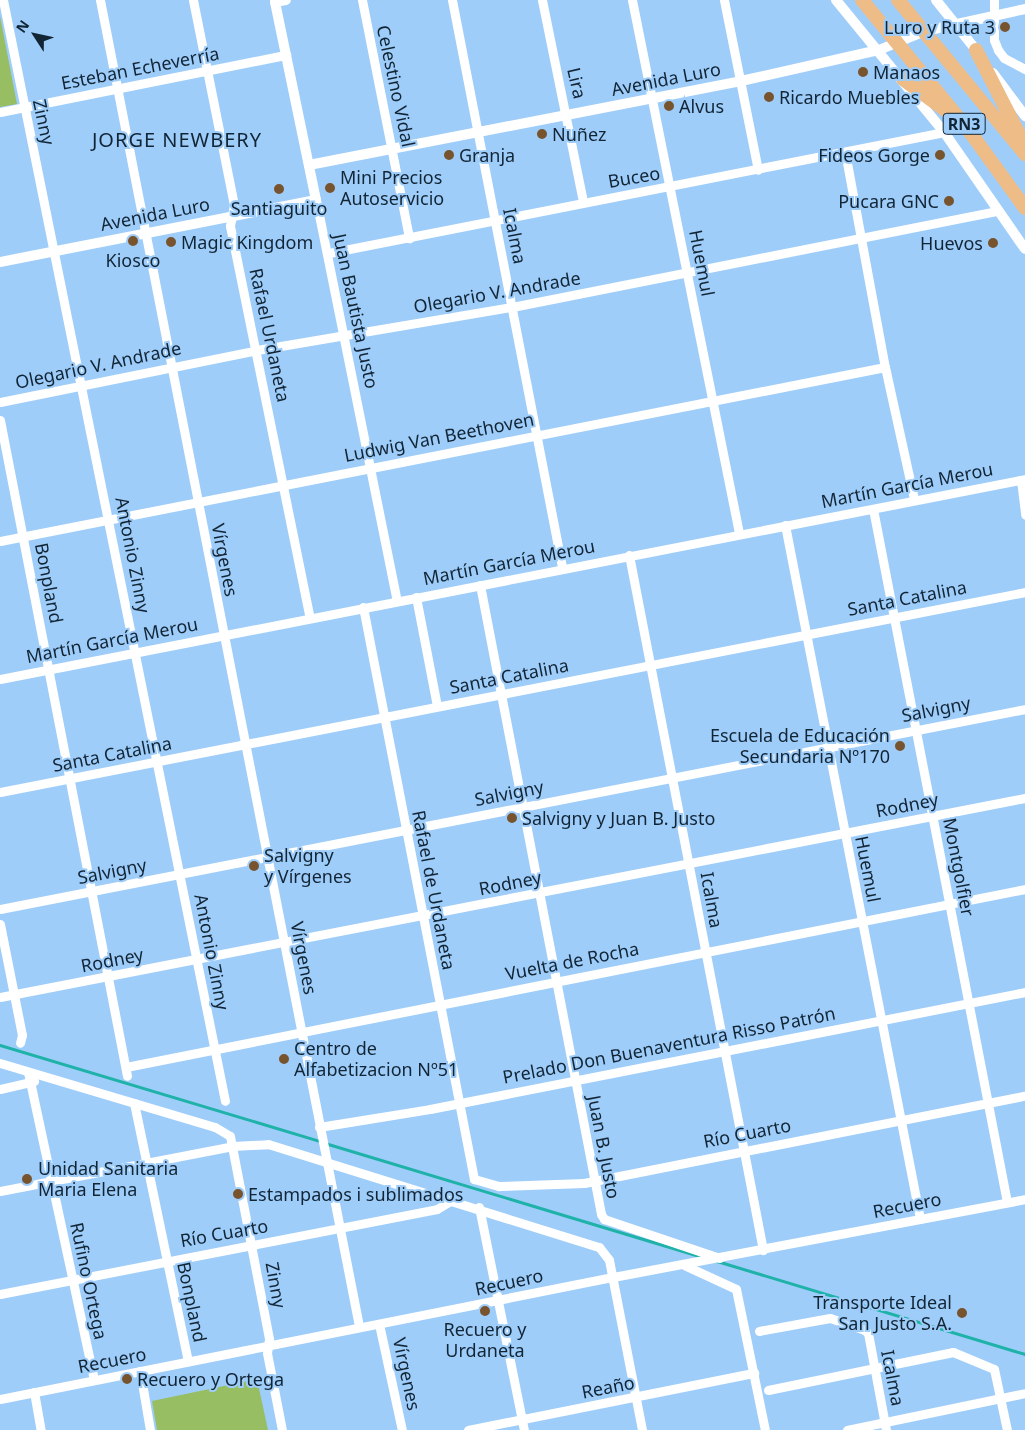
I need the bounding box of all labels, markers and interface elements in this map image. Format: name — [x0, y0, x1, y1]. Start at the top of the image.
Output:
north arrow — [10, 10, 60, 60]
text: N — [11, 16, 33, 36]
place label: Luro y Ruta 3 — [884, 16, 995, 38]
marker: Luro y Ruta 3 — [999, 21, 1011, 33]
street label: Celestino Vidal — [373, 23, 419, 149]
street label: Esteban Echeverría — [59, 42, 221, 94]
street label: Avenida Luro — [609, 58, 723, 100]
place label: Manaos — [873, 61, 940, 83]
street label: Lira — [563, 65, 591, 101]
marker: Manaos — [857, 66, 869, 78]
place label: Ricardo Muebles — [779, 86, 919, 108]
marker: Ricardo Muebles — [763, 91, 775, 103]
place label: Alvus — [679, 95, 724, 117]
street label: Zinny — [29, 97, 59, 147]
marker: Alvus — [663, 100, 675, 112]
road number: RN3 — [942, 110, 986, 138]
place label: Nuñez — [552, 123, 606, 145]
district label: JORGE NEWBERY — [90, 127, 264, 151]
marker: Nuñez — [536, 128, 548, 140]
place label: Granja — [459, 144, 515, 166]
place label: Fideos Gorge — [818, 144, 930, 166]
marker: Granja — [443, 149, 455, 161]
marker: Fideos Gorge — [934, 149, 946, 161]
street label: Buceo — [606, 162, 662, 192]
place label: Mini Precios Autoservicio — [340, 167, 444, 210]
marker: Mini Precios Autoservicio — [324, 182, 336, 194]
marker: Santiaguito — [273, 183, 285, 195]
place label: Pucara GNC — [838, 190, 939, 212]
street label: Avenida Luro — [98, 193, 212, 235]
marker: Pucara GNC — [943, 195, 955, 207]
place label: Santiaguito — [231, 197, 327, 219]
street label: Icalma — [499, 206, 531, 266]
street label: Huemul — [685, 228, 719, 298]
place label: Magic Kingdom — [181, 231, 313, 253]
street label: Juan Bautista Justo — [329, 232, 383, 390]
place label: Huevos — [920, 232, 983, 254]
marker: Kiosco — [127, 235, 139, 247]
marker: Magic Kingdom — [165, 236, 177, 248]
marker: Huevos — [987, 237, 999, 249]
place label: Kiosco — [106, 249, 160, 271]
street label: Rafael Urdaneta — [245, 266, 295, 404]
street label: Olegario V. Andrade — [412, 267, 582, 317]
street label: Olegario V. Andrade — [13, 337, 183, 393]
street label: Ludwig Van Beethoven — [342, 408, 536, 466]
street label: Martín García Merou — [819, 458, 995, 512]
street label: Antonio Zinny — [111, 495, 155, 615]
street label: Vírgenes — [207, 522, 243, 598]
street label: Martín García Merou — [421, 535, 597, 589]
street label: Bonpland — [31, 541, 67, 625]
street label: Santa Catalina — [846, 576, 968, 620]
street label: Martín García Merou — [24, 613, 200, 667]
street label: Santa Catalina — [448, 654, 570, 698]
street label: Salvigny — [900, 692, 972, 726]
place label: Escuela de Educación Secundaria Nº170 — [710, 725, 890, 768]
street label: Santa Catalina — [51, 732, 173, 776]
marker: Escuela de Educación Secundaria Nº170 — [894, 740, 906, 752]
street label: Salvigny — [473, 776, 545, 810]
street label: Rodney — [874, 788, 940, 822]
place label: Salvigny y Juan B. Justo — [522, 807, 715, 829]
street label: Rafael de Urdaneta — [408, 808, 460, 972]
marker: Salvigny y Juan B. Justo — [506, 812, 518, 824]
street label: Montgolfier — [939, 816, 979, 918]
street label: Huemul — [851, 834, 885, 904]
place label: Salvigny y Vírgenes — [264, 845, 352, 888]
street label: Salvigny — [76, 854, 148, 888]
marker: Salvigny y Vírgenes — [248, 860, 260, 872]
street label: Rodney — [477, 866, 543, 900]
street label: Icalma — [696, 870, 728, 930]
street label: Antonio Zinny — [190, 892, 234, 1012]
street label: Vírgenes — [286, 920, 322, 996]
street label: Vuelta de Rocha — [503, 937, 641, 985]
street label: Rodney — [79, 943, 145, 977]
street label: Prelado Don Buenaventura Risso Patrón — [501, 1002, 837, 1088]
place label: Centro de Alfabetizacion Nº51 — [294, 1038, 458, 1080]
marker: Centro de Alfabetizacion Nº51 — [278, 1053, 290, 1065]
street label: Juan B. Justo — [583, 1093, 625, 1201]
street label: Río Cuarto — [701, 1114, 793, 1152]
place label: Unidad Sanitaria Maria Elena — [38, 1158, 178, 1200]
marker: Unidad Sanitaria Maria Elena — [20, 1172, 34, 1186]
place label: Estampados i sublimados — [248, 1183, 463, 1205]
marker: Estampados i sublimados — [232, 1188, 244, 1200]
street label: Recuero — [871, 1188, 943, 1222]
street label: Río Cuarto — [178, 1215, 270, 1251]
street label: Rufino Ortega — [66, 1220, 112, 1342]
street label: Bonpland — [173, 1260, 211, 1344]
street label: Zinny — [261, 1260, 291, 1310]
street label: Recuero — [473, 1264, 545, 1300]
place label: Transporte Ideal San Justo S.A. — [813, 1292, 952, 1335]
marker: Recuero y Urdaneta — [479, 1305, 491, 1317]
marker: Transporte Ideal San Justo S.A. — [956, 1307, 968, 1319]
place label: Recuero y Urdaneta — [443, 1319, 527, 1362]
street label: Vírgenes — [389, 1336, 425, 1412]
street label: Recuero — [76, 1343, 148, 1377]
street label: Icalma — [877, 1348, 909, 1408]
place label: Recuero y Ortega — [137, 1368, 284, 1390]
street label: Reaño — [580, 1371, 636, 1403]
marker: Recuero y Ortega — [121, 1373, 133, 1385]

